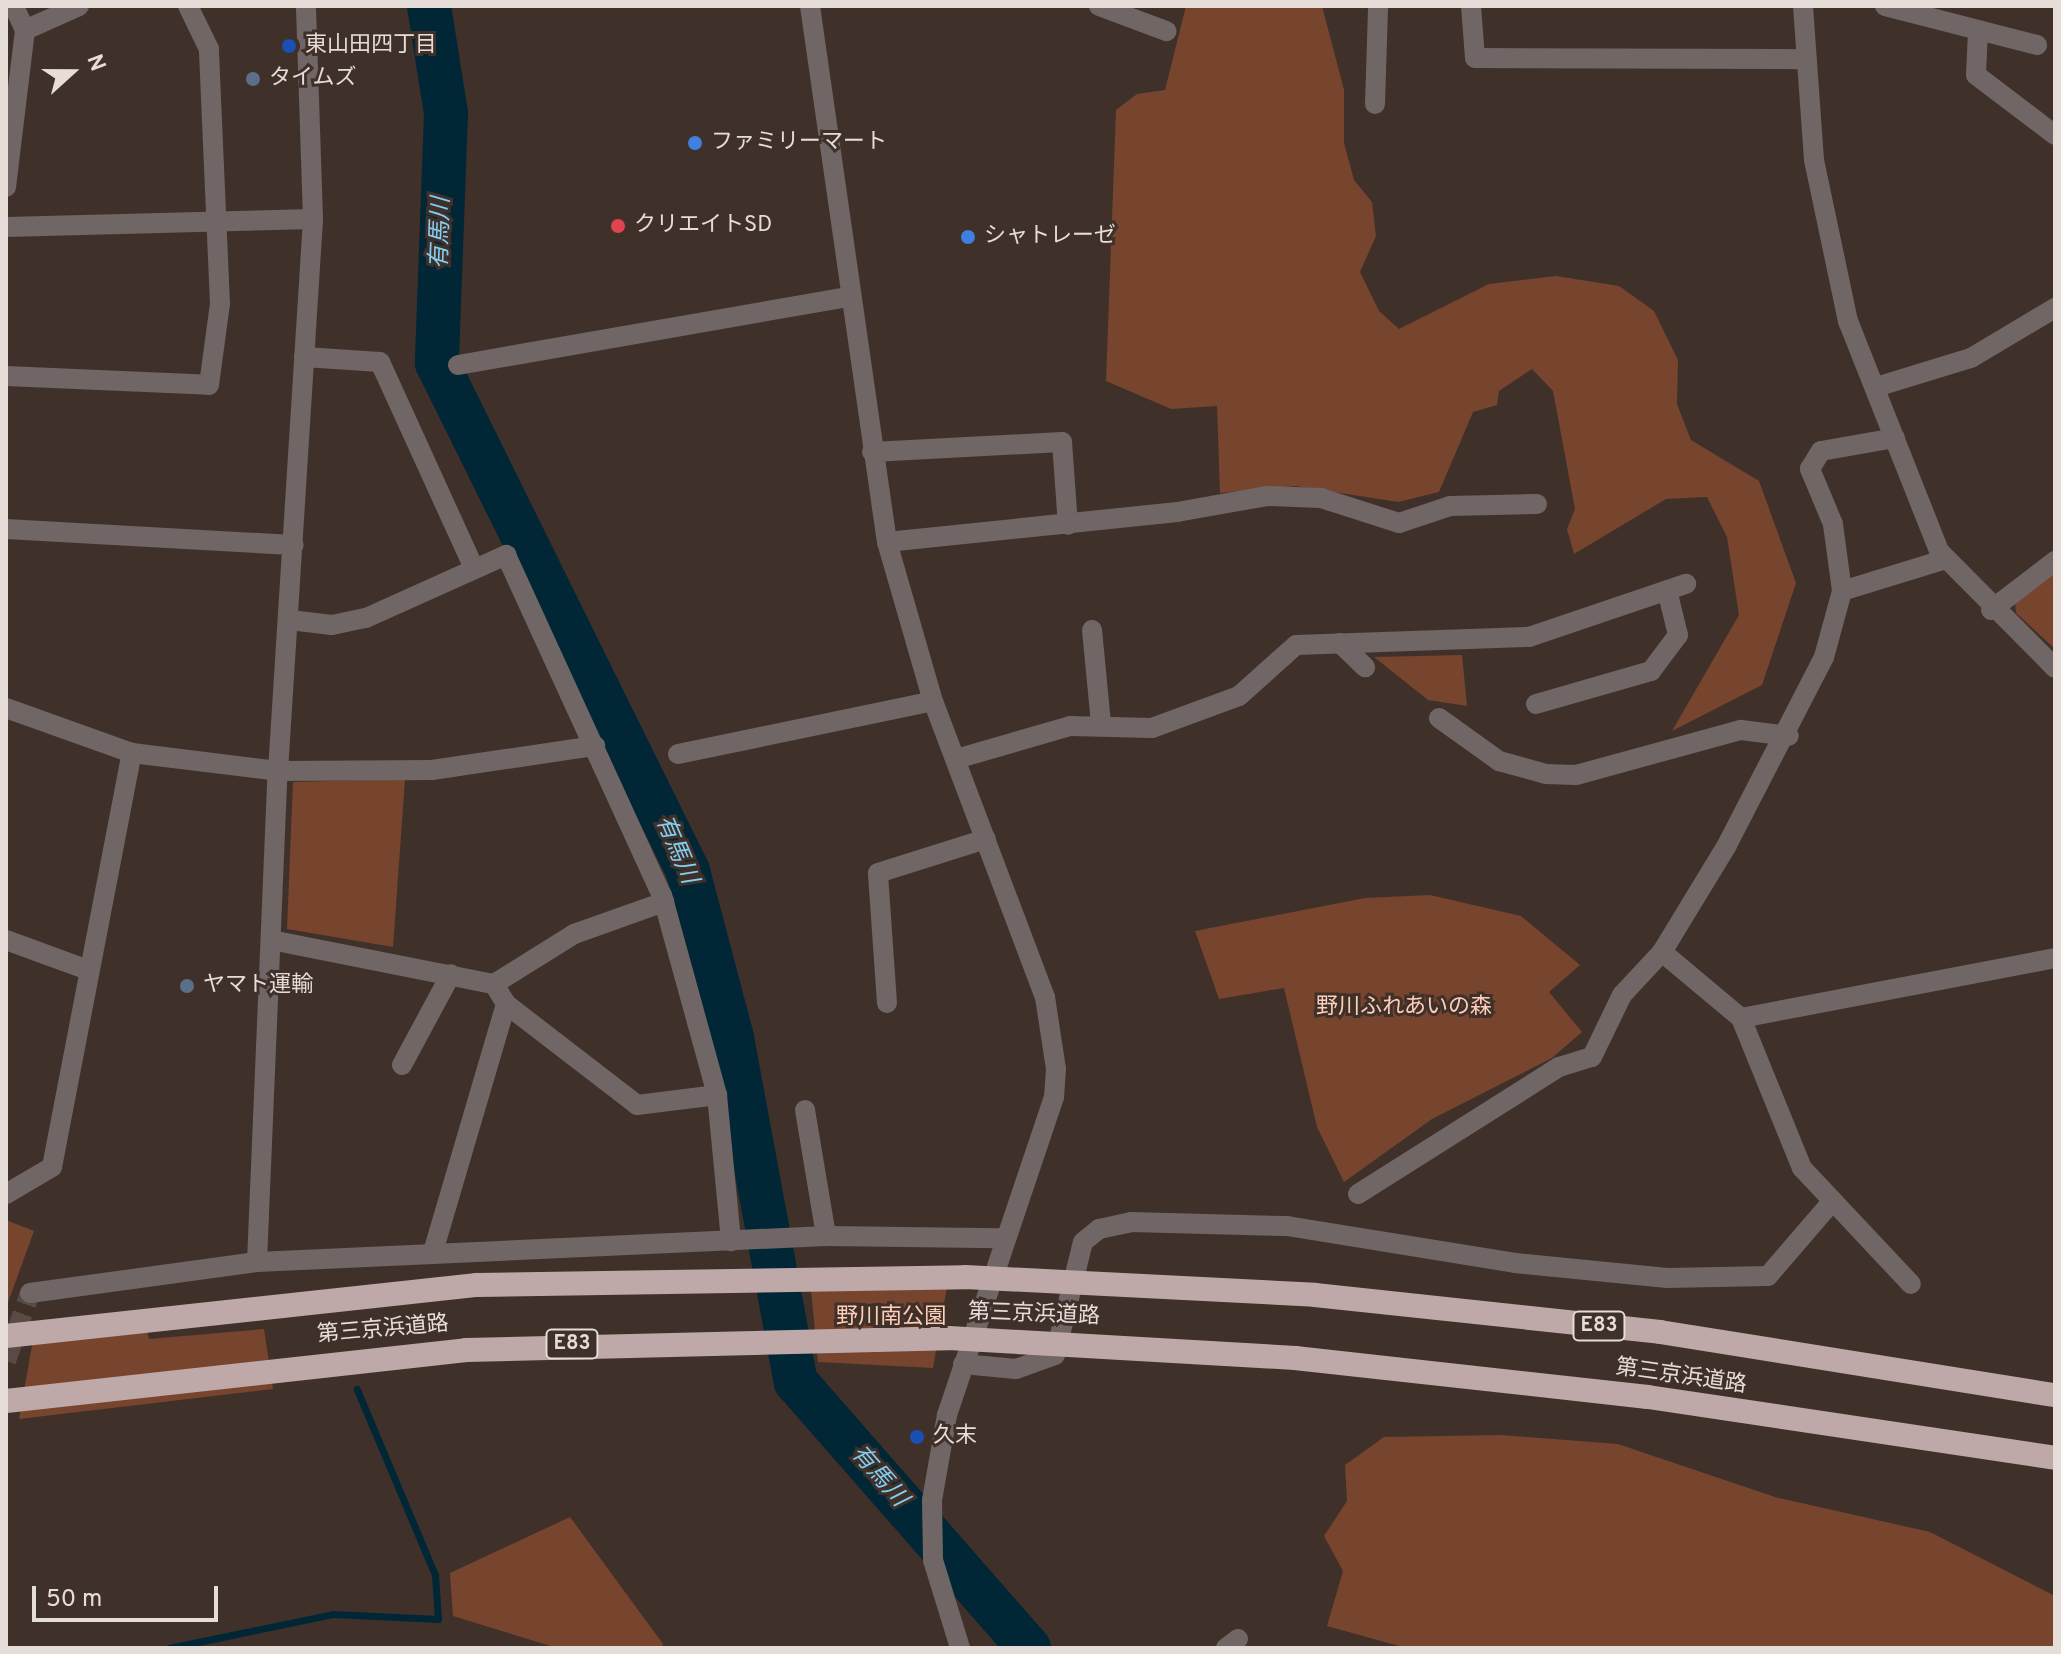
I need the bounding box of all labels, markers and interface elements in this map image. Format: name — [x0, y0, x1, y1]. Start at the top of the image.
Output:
north arrow — [32, 32, 112, 112]
place label: 東山田四丁目 — [305, 33, 437, 59]
marker: 東山田四丁目 — [280, 37, 298, 55]
text: N — [79, 51, 110, 75]
place label: タイムズ — [269, 66, 357, 92]
marker: タイムズ — [244, 70, 262, 88]
place label: ファミリーマート — [711, 130, 887, 156]
marker: ファミリーマート — [686, 134, 704, 152]
water label: 有馬川 — [426, 197, 458, 269]
place label: クリエイトSD — [634, 213, 772, 239]
marker: クリエイトSD — [609, 217, 627, 235]
place label: シャトレーゼ — [984, 224, 1116, 250]
marker: シャトレーゼ — [959, 228, 977, 246]
water label: 有馬川 — [648, 811, 702, 889]
place label: ヤマト運輸 — [203, 973, 313, 999]
marker: ヤマト運輸 — [178, 977, 196, 995]
park label: 野川ふれあいの森 — [1316, 995, 1492, 1021]
street label: 第三京浜道路 — [968, 1300, 1100, 1330]
park label: 野川南公園 — [836, 1305, 946, 1331]
road number: E83 — [1571, 1310, 1627, 1342]
street label: 第三京浜道路 — [316, 1311, 450, 1349]
road number: E83 — [544, 1328, 600, 1360]
street label: 第三京浜道路 — [1614, 1355, 1748, 1399]
place label: 久末 — [933, 1424, 977, 1450]
marker: 久末 — [908, 1428, 926, 1446]
water label: 有馬川 — [844, 1440, 912, 1514]
scale bar — [36, 1570, 222, 1620]
text: 50 m — [46, 1585, 102, 1615]

